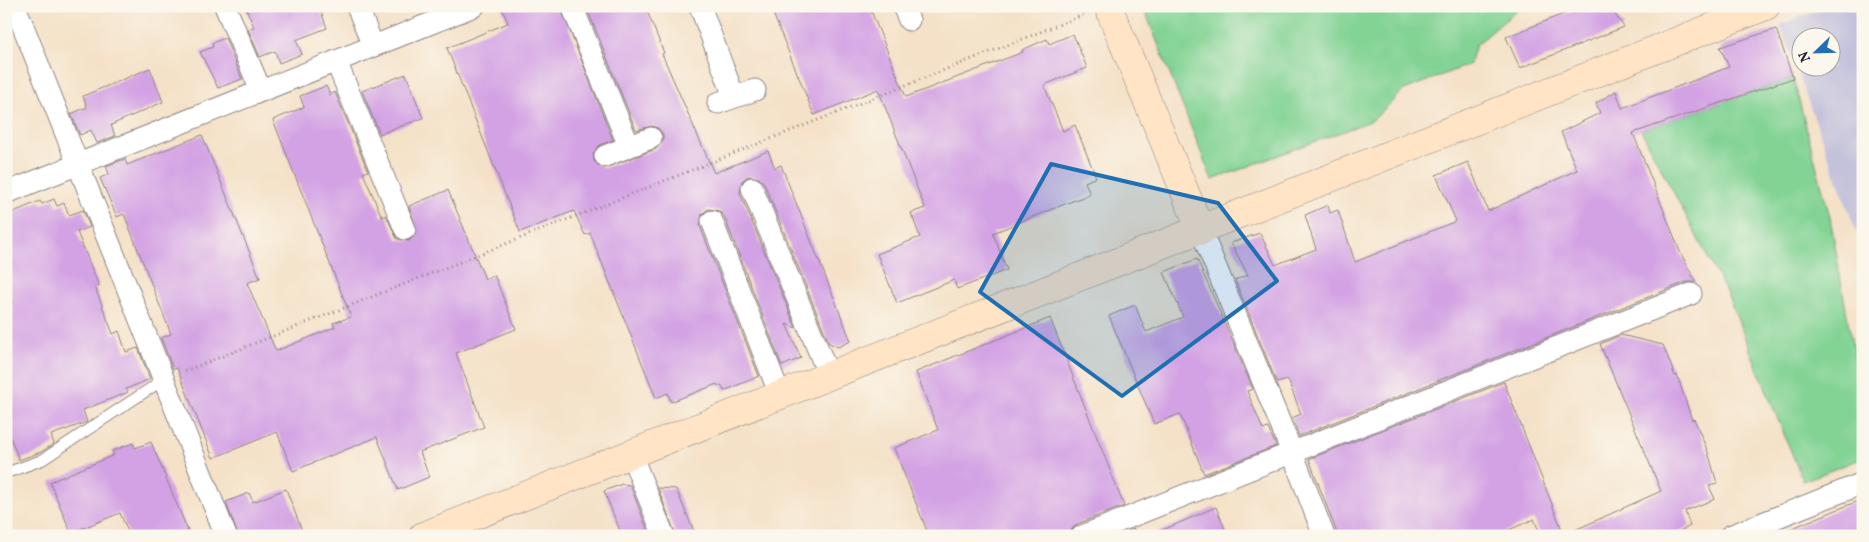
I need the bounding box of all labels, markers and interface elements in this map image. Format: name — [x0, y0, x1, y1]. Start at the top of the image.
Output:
north arrow — [1792, 28, 1842, 78]
text: N — [1795, 48, 1816, 65]

